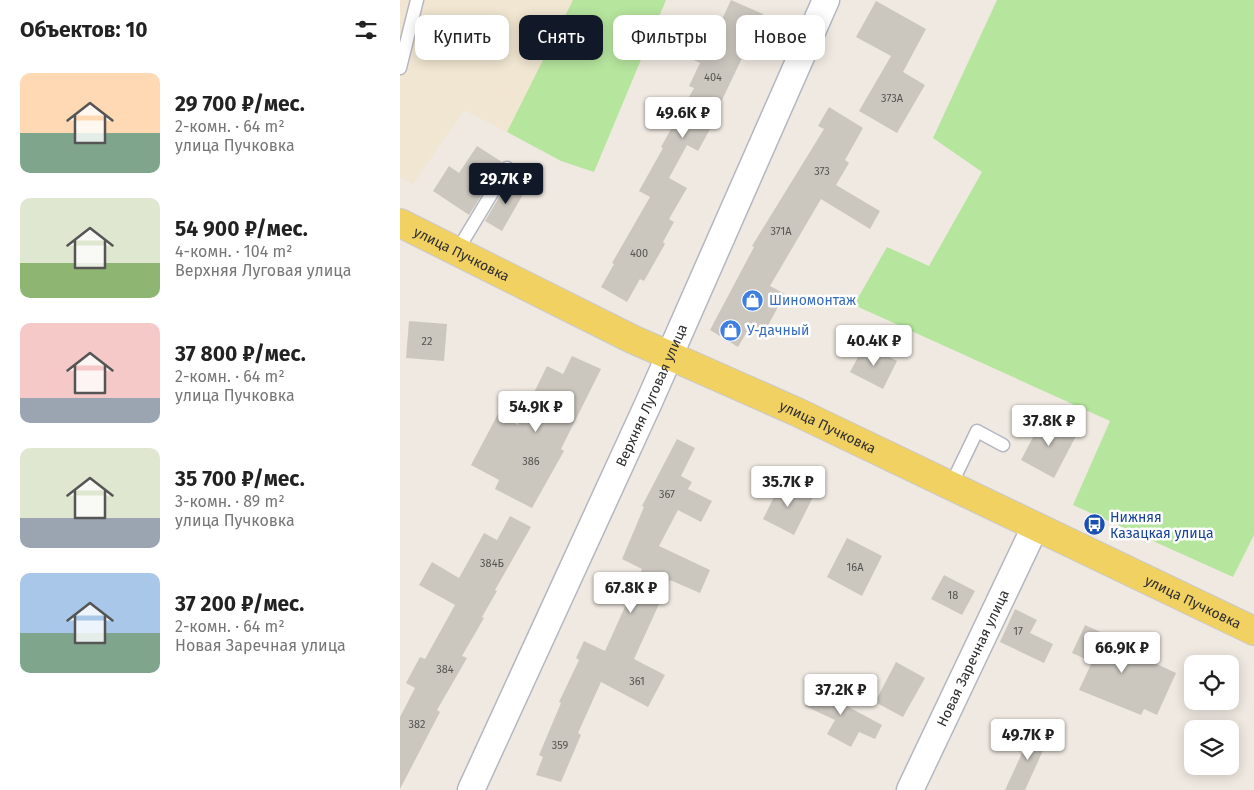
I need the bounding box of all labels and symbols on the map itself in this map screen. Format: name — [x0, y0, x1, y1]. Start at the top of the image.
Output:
house number: 404 — [704, 71, 722, 84]
house number: 373А — [881, 92, 904, 105]
pin: 49.6K ₽ — [637, 96, 729, 139]
pin: 29.7K ₽ — [460, 162, 552, 205]
house number: 373 — [814, 165, 830, 178]
street label: улица Пучковка — [411, 223, 512, 285]
house number: 371А — [770, 225, 792, 238]
house number: 400 — [630, 247, 648, 260]
shop icon: Шиномонтаж — [741, 288, 765, 312]
place label: Шиномонтаж — [769, 292, 856, 309]
shop icon: У-дачный — [719, 318, 743, 342]
street label: Верхняя Луговая улица — [612, 321, 691, 469]
place label: У-дачный — [747, 322, 810, 339]
pin: 40.4K ₽ — [828, 324, 920, 367]
house number: 22 — [422, 335, 432, 348]
pin: 54.9K ₽ — [490, 390, 582, 433]
street label: улица Пучковка — [777, 397, 879, 457]
pin: 37.8K ₽ — [1003, 404, 1095, 447]
house number: 386 — [522, 455, 540, 468]
pin: 35.7K ₽ — [742, 466, 834, 508]
house number: 367 — [659, 488, 675, 501]
place label: Нижняя Казацкая улица — [1110, 509, 1214, 542]
bus stop icon: Нижняя Казацкая улица — [1082, 513, 1106, 537]
house number: 384Б — [480, 557, 505, 570]
house number: 16А — [847, 561, 864, 574]
street label: улица Пучковка — [1142, 571, 1244, 632]
pin: 67.8K ₽ — [585, 572, 677, 614]
street label: Новая Заречная улица — [933, 587, 1012, 729]
house number: 18 — [948, 589, 958, 602]
house number: 17 — [1013, 625, 1023, 638]
pin: 66.9K ₽ — [1076, 632, 1168, 674]
house number: 384 — [436, 663, 454, 676]
pin: 37.2K ₽ — [795, 674, 887, 716]
house number: 361 — [629, 675, 645, 688]
house number: 382 — [409, 718, 425, 731]
pin: 49.7K ₽ — [982, 718, 1074, 761]
house number: 359 — [552, 739, 569, 752]

